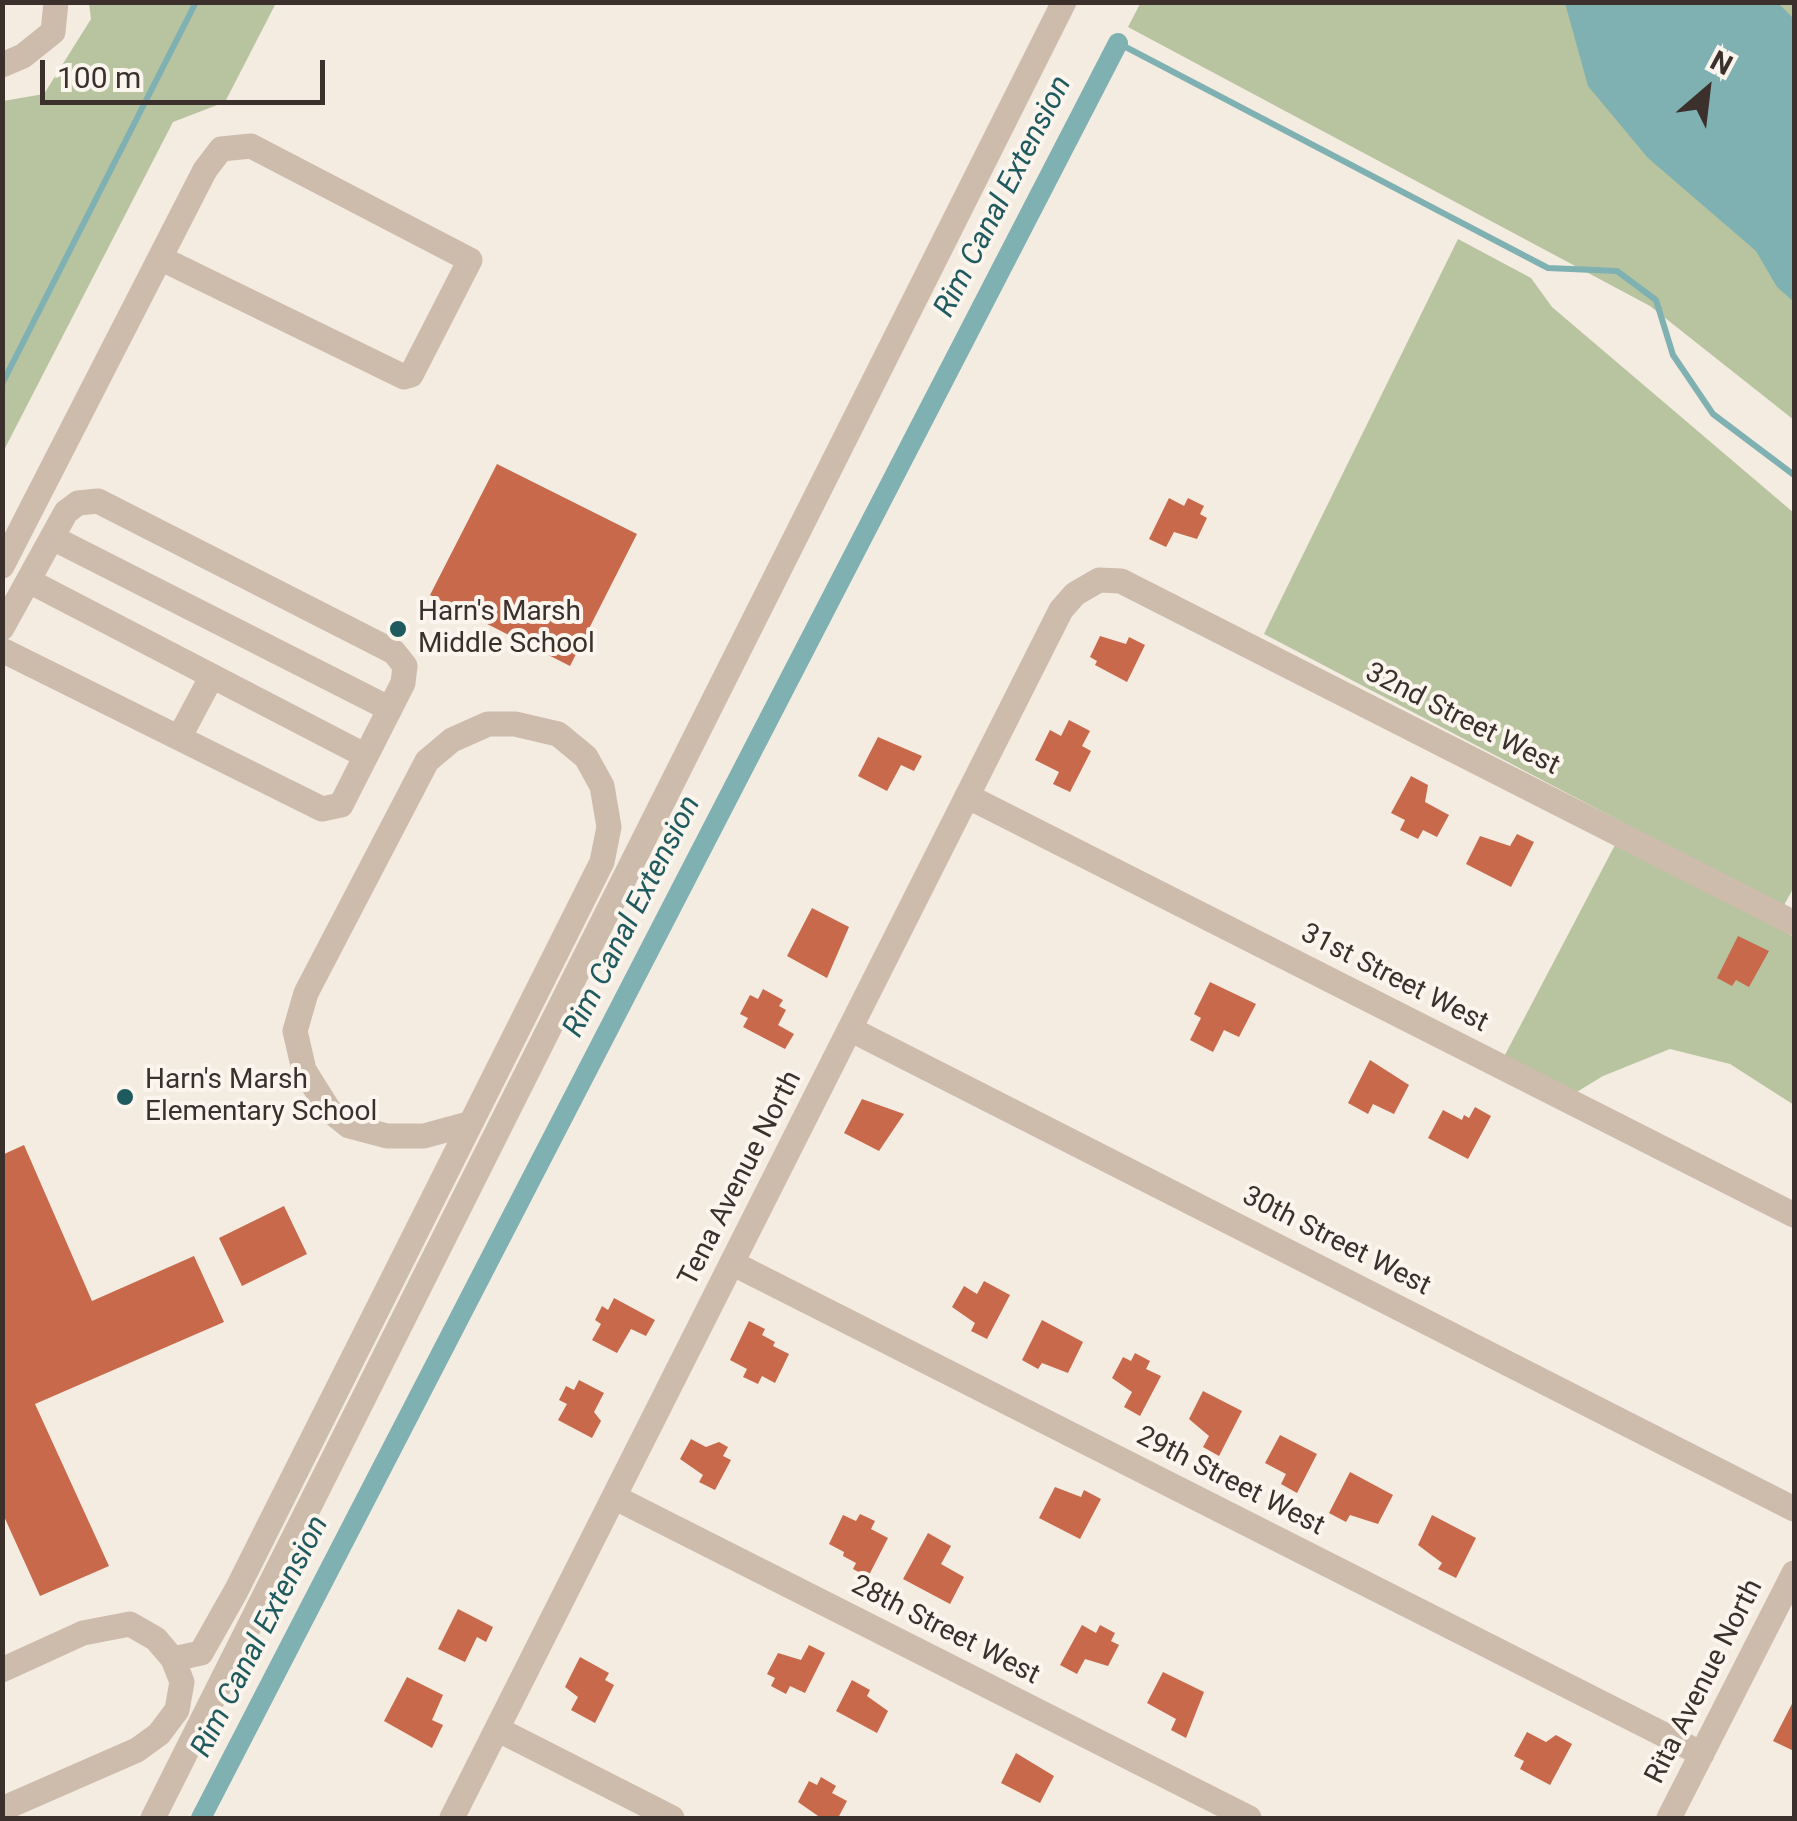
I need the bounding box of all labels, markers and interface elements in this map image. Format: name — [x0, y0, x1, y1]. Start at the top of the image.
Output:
scale bar — [45, 40, 330, 102]
north arrow — [1657, 40, 1757, 140]
text: N — [1705, 44, 1738, 82]
text: 100 m — [57, 60, 141, 95]
water label: Rim Canal Extension — [928, 70, 1080, 324]
place label: Harn's Marsh Middle School — [418, 596, 595, 662]
marker: Harn's Marsh Middle School — [387, 618, 409, 640]
street label: 32nd Street West — [1359, 657, 1565, 783]
water label: Rim Canal Extension — [557, 790, 709, 1044]
street label: 31st Street West — [1295, 917, 1493, 1041]
place label: Harn's Marsh Elementary School — [145, 1064, 377, 1130]
street label: Tena Avenue North — [672, 1066, 810, 1292]
marker: Harn's Marsh Elementary School — [114, 1086, 136, 1108]
street label: 30th Street West — [1236, 1180, 1436, 1304]
street label: 29th Street West — [1130, 1420, 1330, 1544]
water label: Rim Canal Extension — [185, 1510, 337, 1764]
street label: 28th Street West — [845, 1569, 1045, 1693]
street label: Rita Avenue North — [1639, 1574, 1771, 1790]

